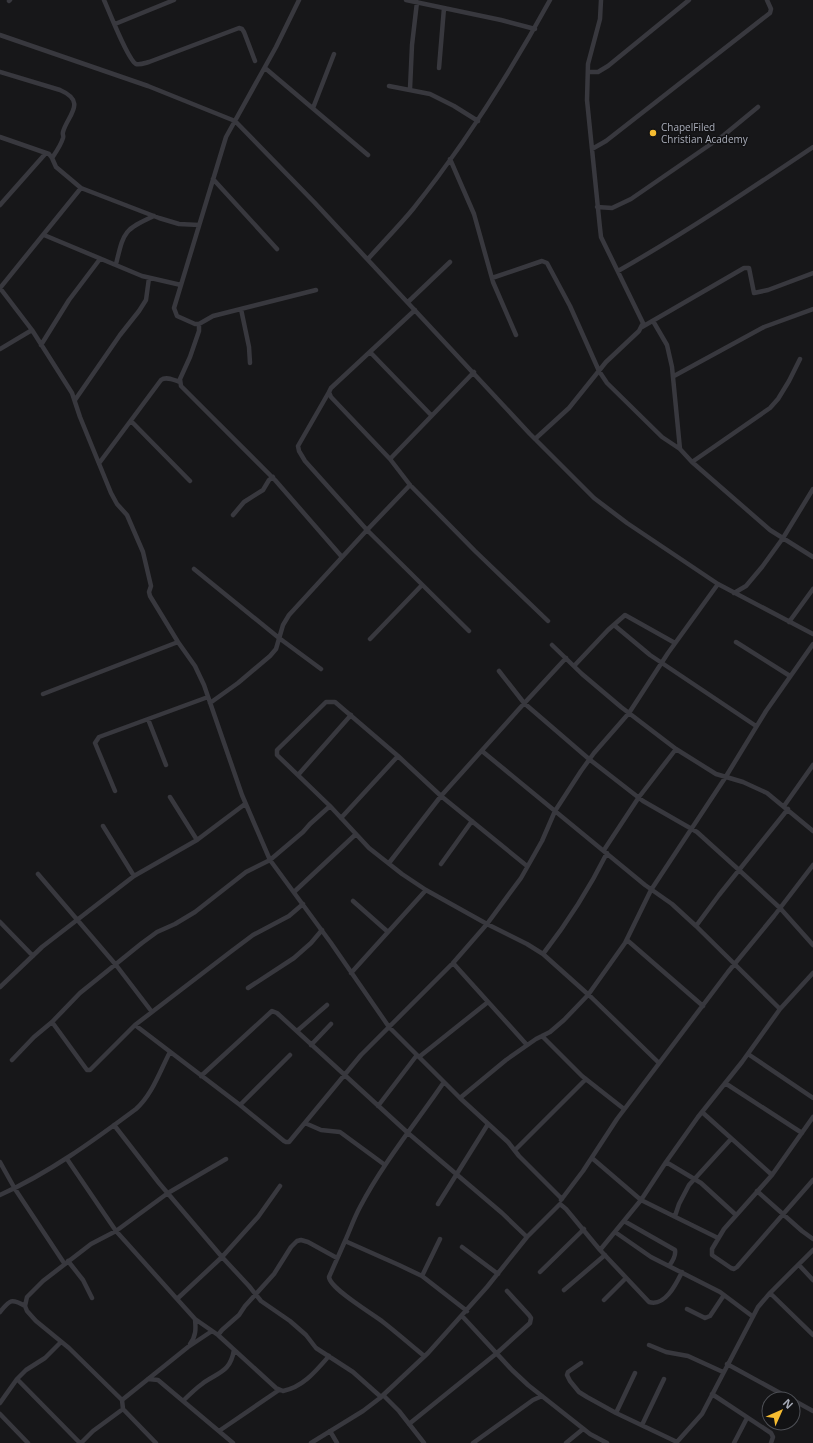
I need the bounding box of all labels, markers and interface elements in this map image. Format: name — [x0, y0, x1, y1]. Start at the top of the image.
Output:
place label: ChapelFiled Christian Academy — [661, 120, 749, 146]
marker: ChapelFiled Christian Academy — [648, 128, 658, 138]
north arrow — [761, 1391, 801, 1431]
text: N — [780, 1395, 797, 1412]

